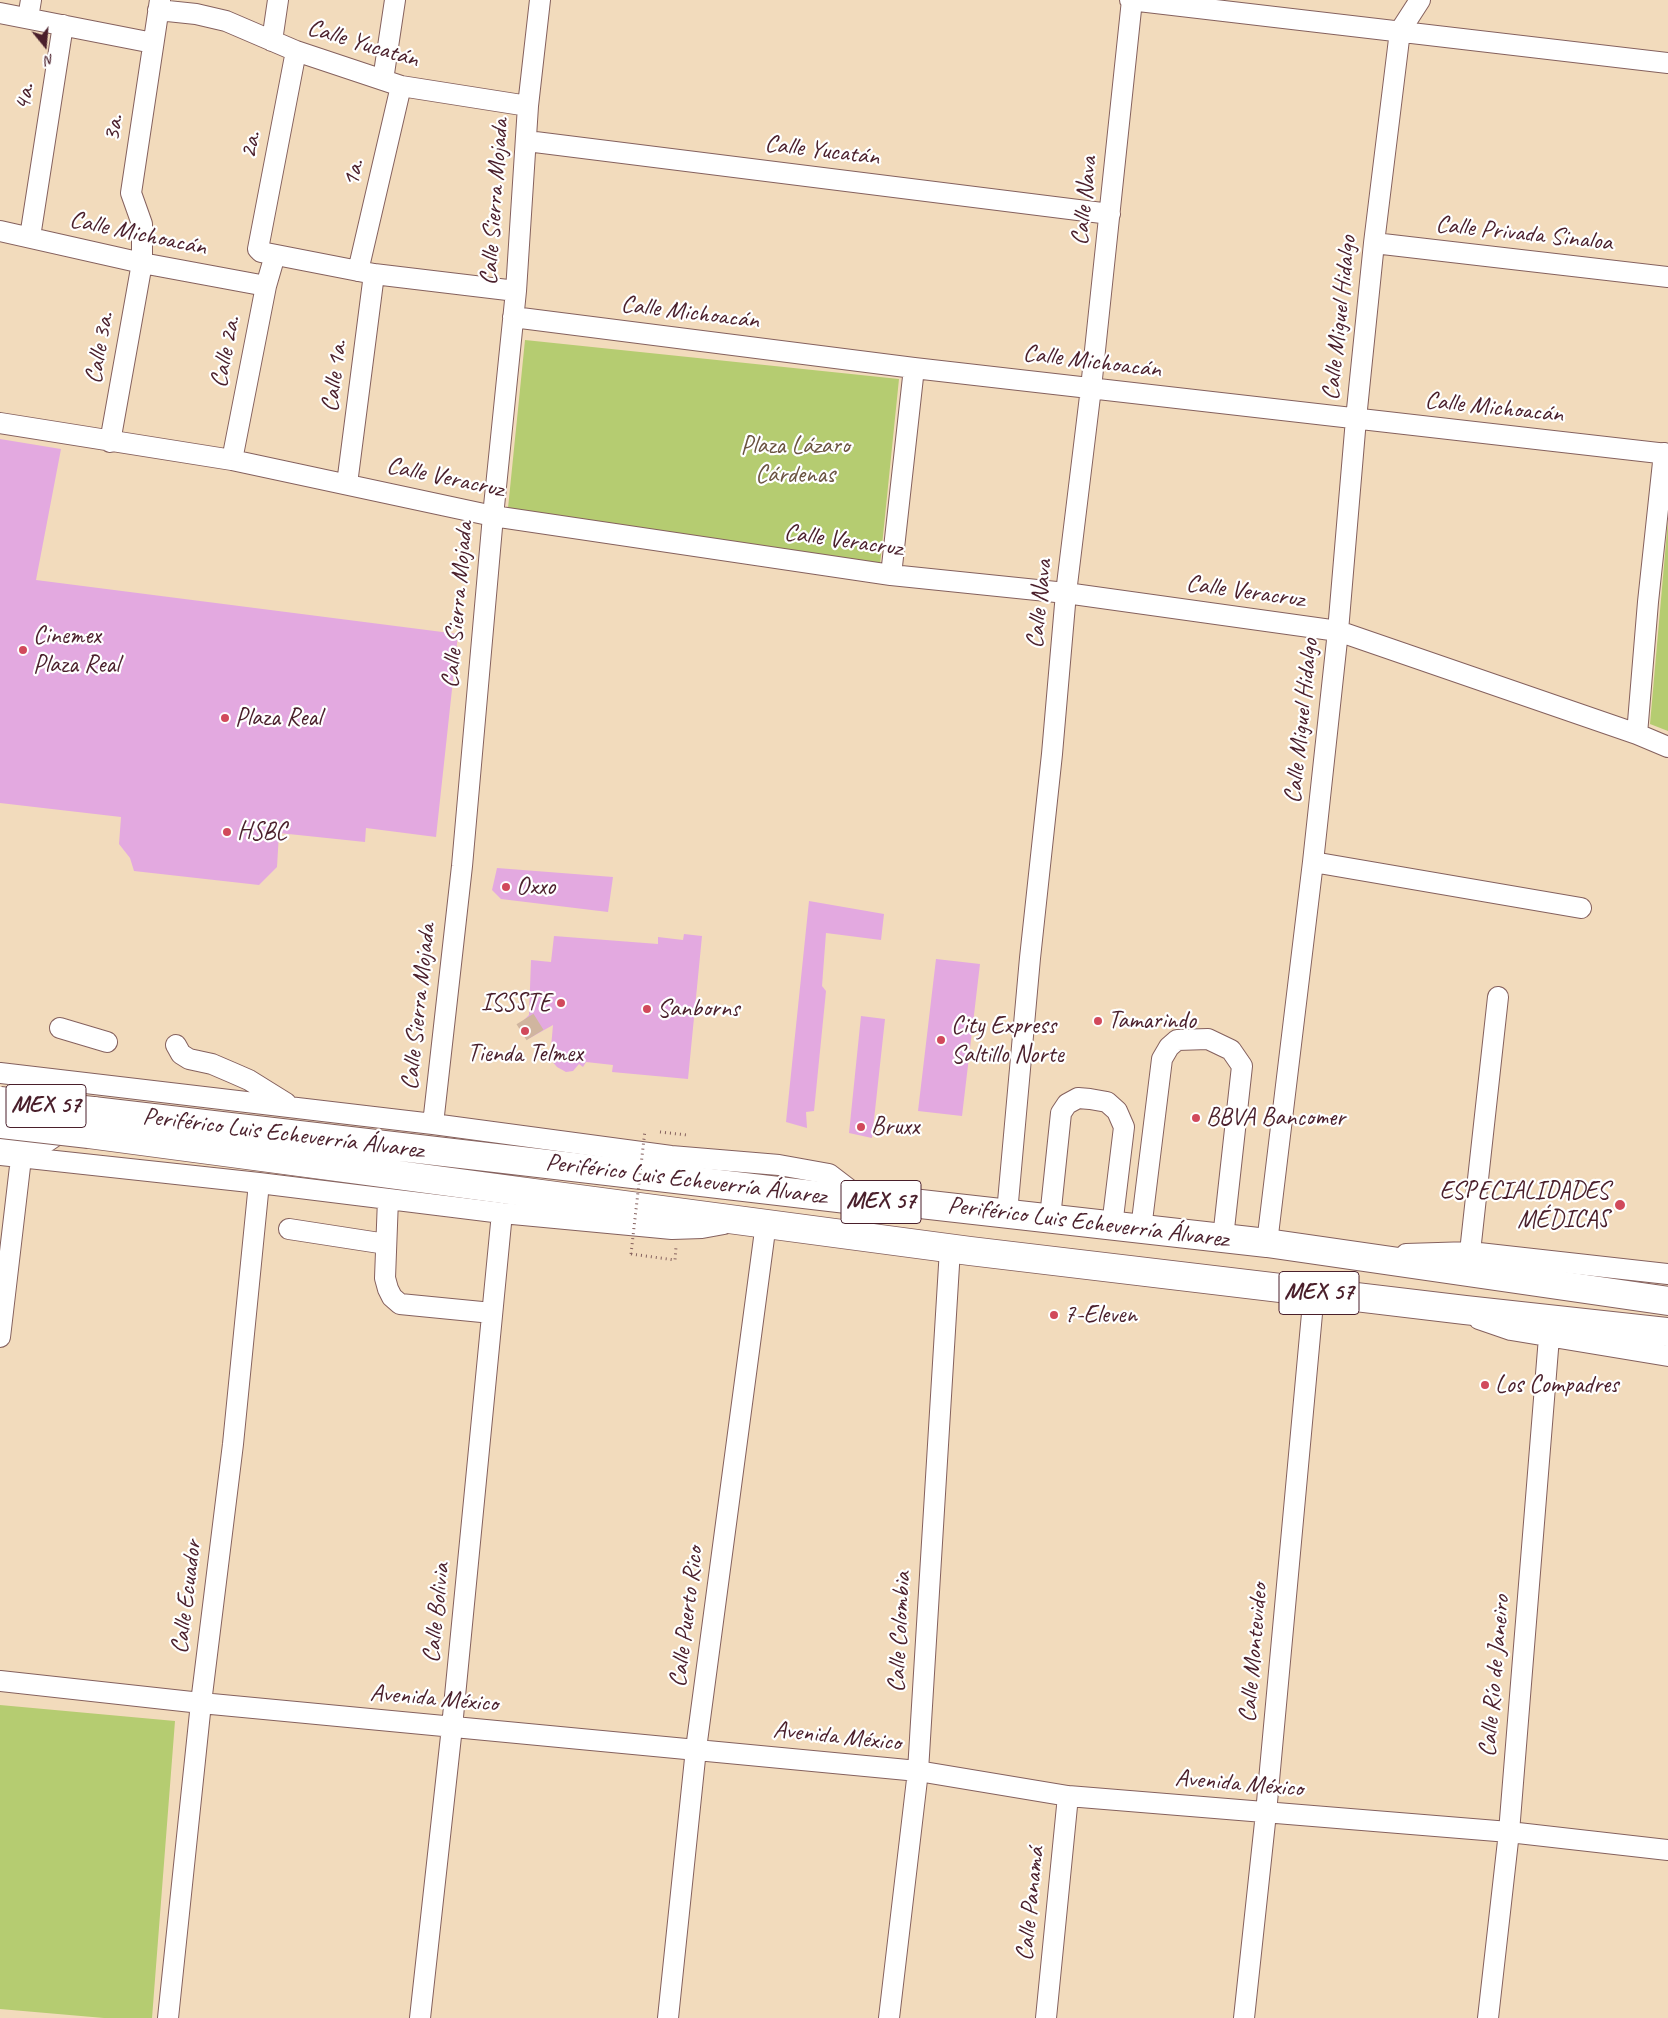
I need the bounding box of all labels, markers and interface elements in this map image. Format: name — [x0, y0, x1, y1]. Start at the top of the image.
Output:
street label: Calle Yucatán — [304, 13, 422, 75]
north arrow — [20, 20, 70, 70]
text: N — [43, 50, 56, 69]
street label: 4a. — [8, 81, 42, 113]
street label: 3a. — [97, 112, 131, 144]
street label: Calle Sierra Mojada — [474, 118, 516, 286]
street label: 2a. — [234, 129, 268, 161]
street label: Calle Yucatán — [763, 129, 881, 173]
street label: Calle Nava — [1065, 155, 1105, 247]
street label: 1a. — [336, 156, 372, 190]
street label: Calle Michoacán — [67, 205, 209, 263]
street label: Calle Privada Sinaloa — [1434, 210, 1614, 258]
street label: Calle Miguel Hidalgo — [1316, 234, 1364, 402]
street label: Calle Michoacán — [619, 290, 761, 336]
street label: Calle 3a. — [79, 310, 121, 386]
street label: Calle 2a. — [204, 314, 248, 390]
street label: Calle 1a. — [316, 338, 354, 414]
street label: Calle Michoacán — [1021, 339, 1163, 385]
street label: Calle Michoacán — [1423, 386, 1565, 430]
park label: Plaza Lázaro Cárdenas — [740, 431, 850, 490]
street label: Calle Veracruz — [384, 451, 506, 505]
street label: Calle Veracruz — [782, 518, 904, 564]
street label: Calle Sierra Mojada — [436, 521, 480, 689]
street label: Calle Nava — [1020, 558, 1060, 650]
street label: Calle Veracruz — [1184, 569, 1306, 615]
place label: Cinemex Plaza Real — [33, 621, 119, 680]
street label: Calle Miguel Hidalgo — [1278, 637, 1326, 805]
marker: Cinemex Plaza Real — [17, 644, 29, 656]
place label: Plaza Real — [235, 703, 321, 733]
marker: Plaza Real — [219, 712, 231, 724]
place label: HSBC — [237, 817, 287, 847]
marker: HSBC — [221, 826, 233, 838]
place label: Oxxo — [516, 872, 555, 902]
marker: Oxxo — [500, 881, 512, 893]
street label: Calle Sierra Mojada — [395, 922, 443, 1092]
place label: ISSSTE — [481, 988, 551, 1018]
place label: Sanborns — [657, 994, 740, 1024]
marker: ISSSTE — [555, 997, 567, 1009]
marker: Sanborns — [641, 1003, 653, 1015]
place label: Tamarindo — [1108, 1006, 1196, 1036]
place label: City Express Saltillo Norte — [951, 1011, 1064, 1070]
marker: Tamarindo — [1092, 1015, 1104, 1027]
marker: Tienda Telmex — [519, 1025, 531, 1037]
marker: City Express Saltillo Norte — [935, 1034, 947, 1046]
place label: Tienda Telmex — [467, 1039, 583, 1069]
road number: MEX 57 — [6, 1084, 86, 1128]
street label: Periférico Luis Echeverría Álvarez — [141, 1102, 425, 1166]
place label: BBVA Bancomer — [1206, 1103, 1345, 1133]
place label: Bruxx — [871, 1112, 919, 1142]
marker: BBVA Bancomer — [1190, 1112, 1202, 1124]
marker: Bruxx — [855, 1121, 867, 1133]
street label: Periférico Luis Echeverría Álvarez — [544, 1148, 828, 1212]
place label: ESPECIALIDADES MÉDICAS — [1440, 1176, 1609, 1235]
road number: MEX 57 — [841, 1180, 921, 1224]
street label: Periférico Luis Echeverría Álvarez — [946, 1191, 1230, 1255]
marker: ESPECIALIDADES MÉDICAS — [1613, 1198, 1627, 1212]
road number: MEX 57 — [1279, 1272, 1359, 1315]
place label: 7-Eleven — [1064, 1300, 1137, 1330]
marker: 7-Eleven — [1048, 1309, 1060, 1321]
place label: Los Compadres — [1495, 1370, 1619, 1400]
marker: Los Compadres — [1479, 1379, 1491, 1391]
street label: Calle Ecuador — [165, 1538, 209, 1656]
street label: Calle Puerto Rico — [663, 1545, 711, 1689]
street label: Calle Bolivia — [417, 1562, 457, 1664]
street label: Calle Colombia — [882, 1571, 918, 1693]
street label: Calle Montevideo — [1233, 1582, 1275, 1724]
street label: Calle Río de Janeiro — [1473, 1594, 1517, 1758]
street label: Avenida México — [369, 1678, 499, 1720]
street label: Avenida México — [772, 1715, 902, 1759]
street label: Avenida México — [1174, 1763, 1304, 1805]
street label: Calle Panamá — [1010, 1846, 1052, 1962]

